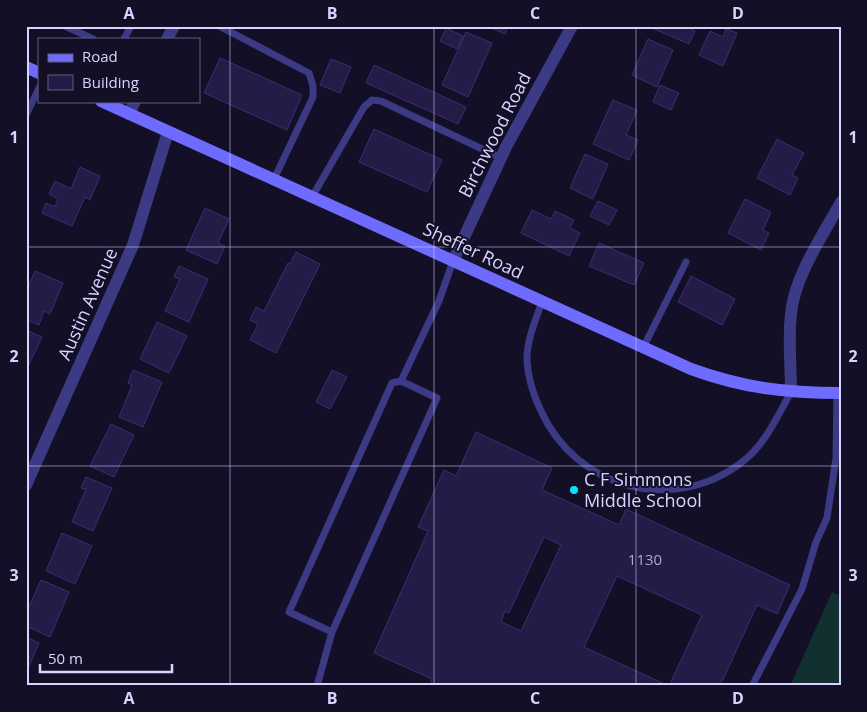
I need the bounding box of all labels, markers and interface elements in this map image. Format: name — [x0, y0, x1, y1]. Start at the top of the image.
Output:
text: A — [123, 2, 135, 24]
text: B — [327, 2, 337, 24]
text: C — [530, 2, 540, 24]
text: D — [732, 2, 744, 24]
legend — [38, 38, 200, 102]
text: Road — [82, 46, 118, 66]
street label: Birchwood Road — [452, 68, 536, 201]
text: Building — [82, 72, 139, 92]
text: 1 — [9, 126, 19, 148]
text: 1 — [848, 126, 858, 148]
street label: Sheffer Road — [419, 216, 528, 284]
street label: Austin Avenue — [52, 244, 123, 363]
text: 2 — [9, 345, 19, 367]
text: 2 — [848, 345, 858, 367]
place label: C F Simmons Middle School — [584, 467, 702, 512]
marker: C F Simmons Middle School — [568, 484, 580, 496]
house number: 1130 — [628, 549, 662, 569]
text: 3 — [9, 564, 19, 586]
text: 3 — [848, 564, 858, 586]
scale bar — [40, 642, 172, 674]
text: 50 m — [48, 648, 83, 668]
text: A — [123, 687, 135, 709]
text: B — [327, 687, 337, 709]
text: C — [530, 687, 540, 709]
text: D — [732, 687, 744, 709]

